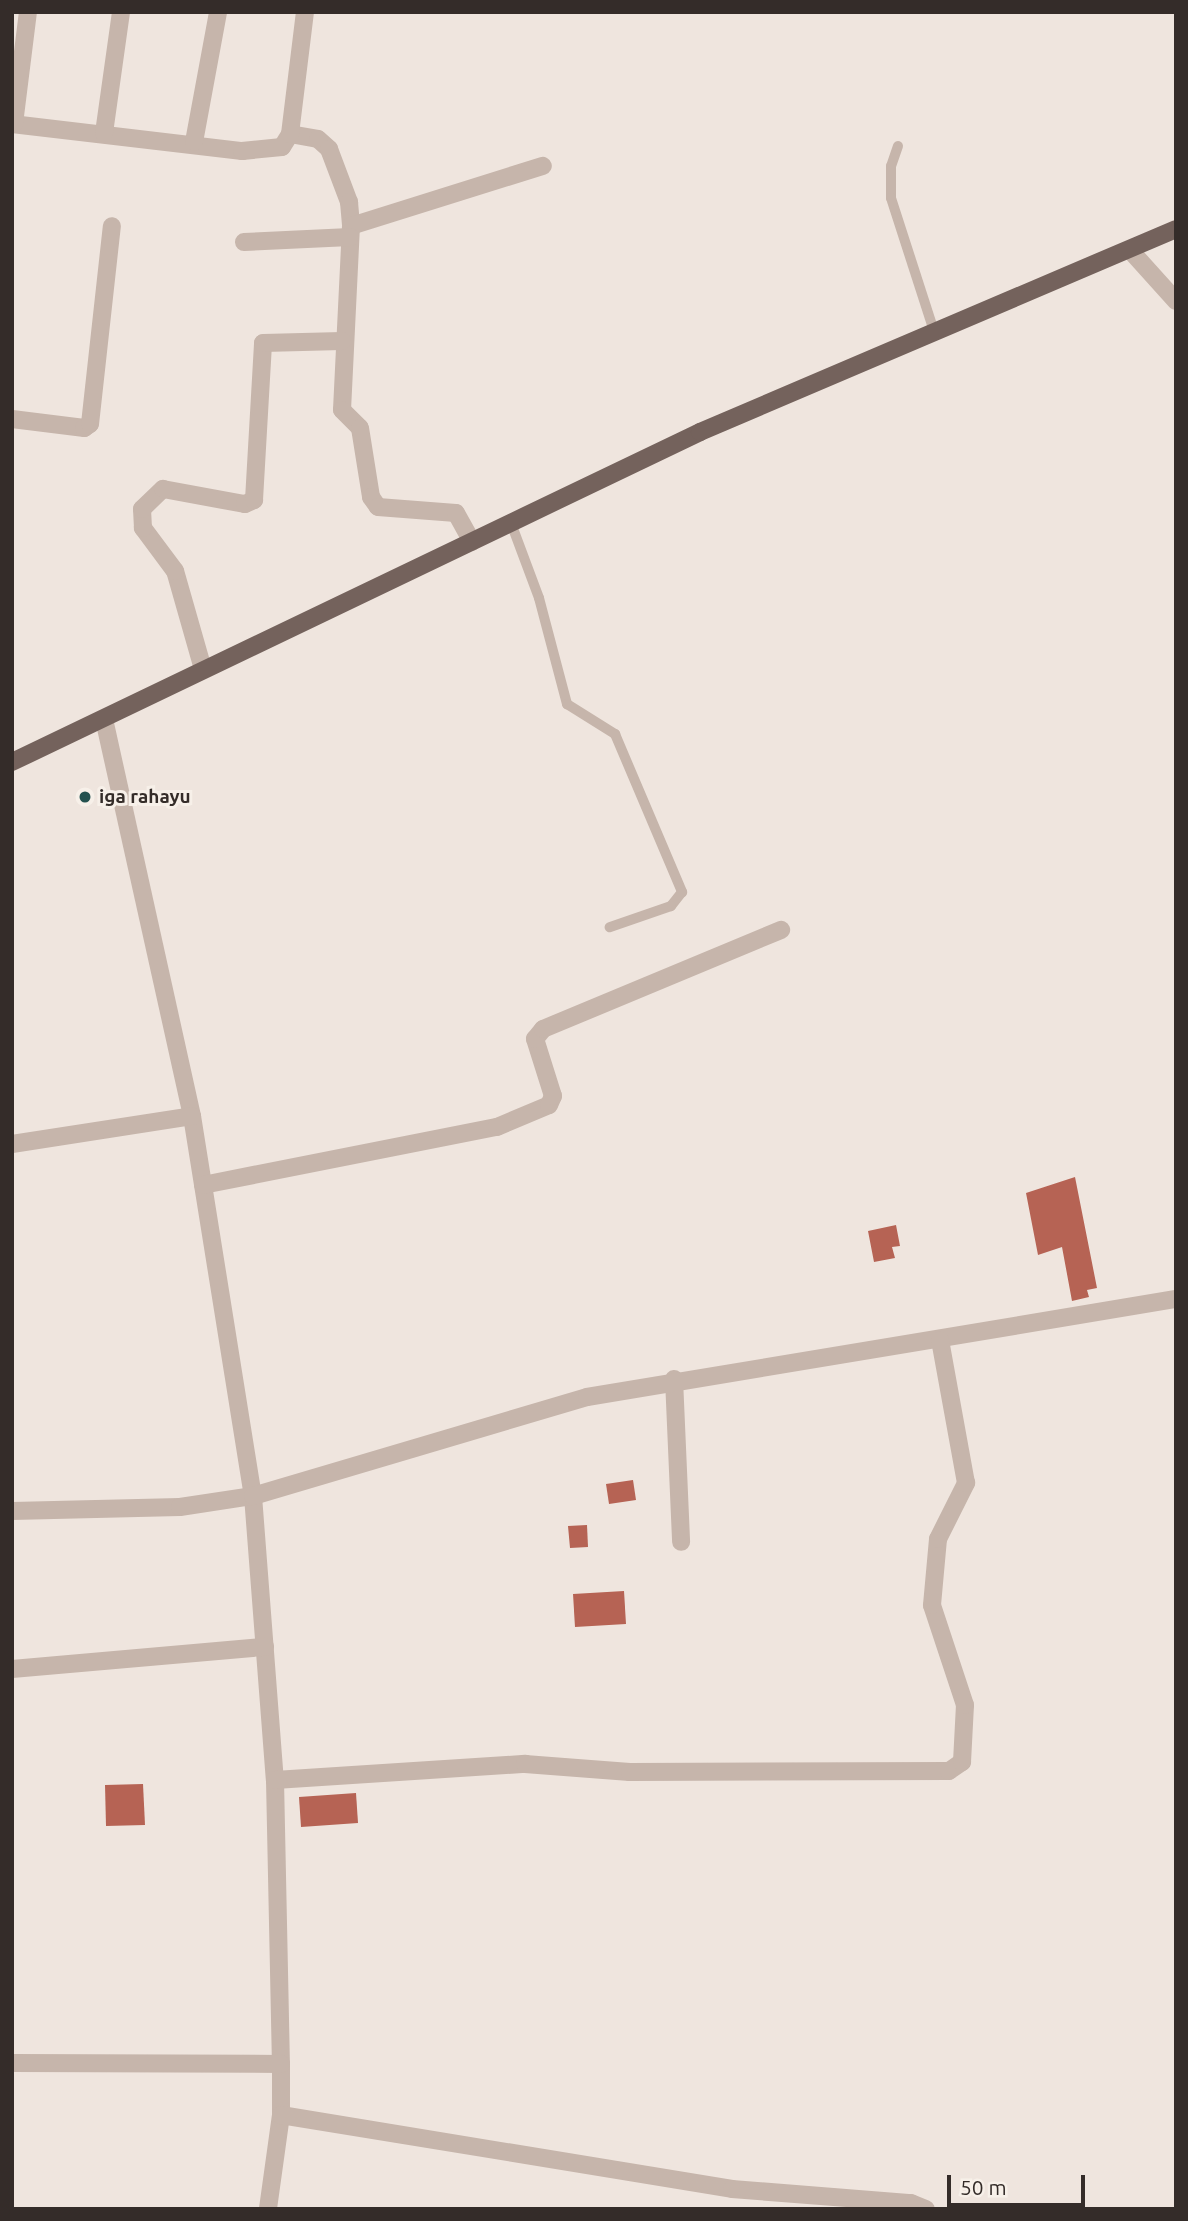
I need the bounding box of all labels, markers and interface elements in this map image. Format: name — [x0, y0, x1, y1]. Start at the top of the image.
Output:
place label: iga rahayu — [99, 786, 191, 808]
marker: iga rahayu — [77, 789, 93, 805]
scale bar — [950, 2162, 1088, 2206]
text: 50 m — [960, 2175, 1007, 2199]

